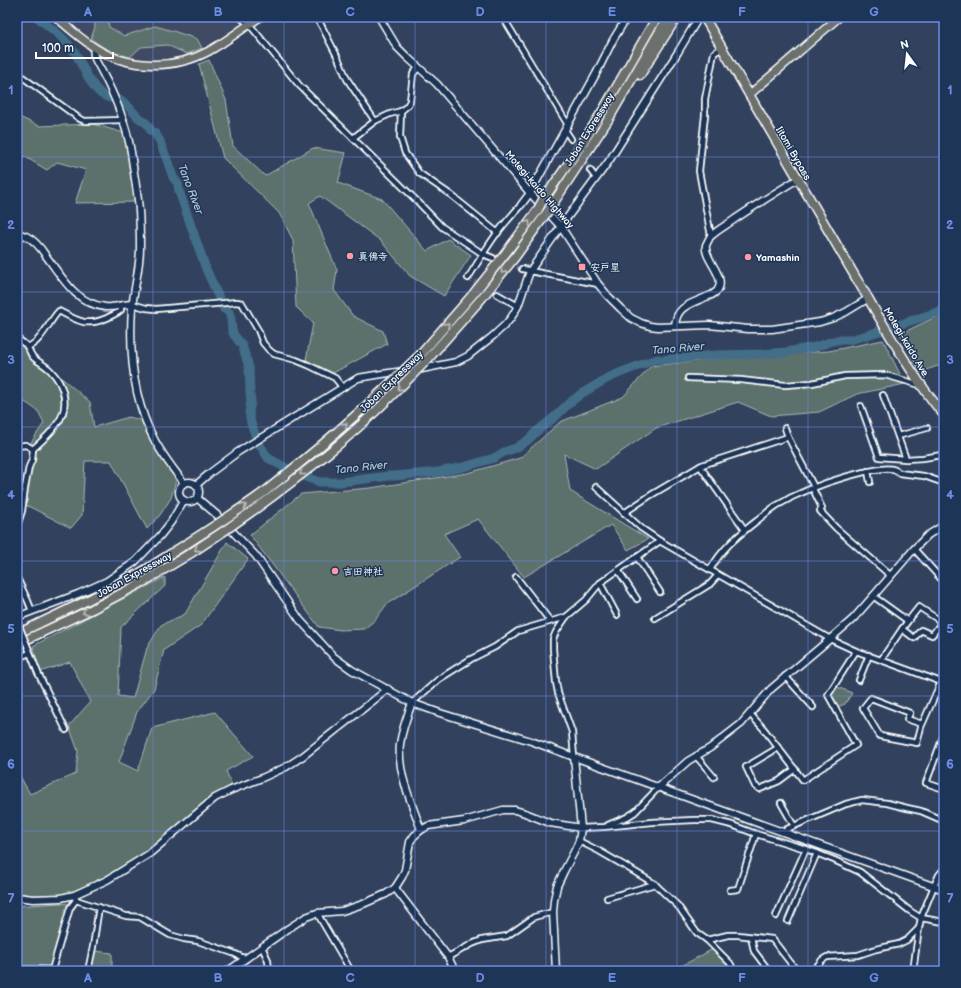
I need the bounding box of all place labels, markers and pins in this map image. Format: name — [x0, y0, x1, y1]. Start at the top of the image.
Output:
marker: 真佛寺 — [345, 251, 355, 261]
place label: 真佛寺 — [358, 251, 388, 263]
marker: Yamashin — [743, 252, 753, 262]
place label: Yamashin — [756, 252, 800, 264]
marker: 安戸星 — [577, 262, 587, 272]
place label: 安戸星 — [590, 262, 620, 274]
marker: 吉田神社 — [330, 566, 340, 576]
place label: 吉田神社 — [343, 566, 383, 578]

